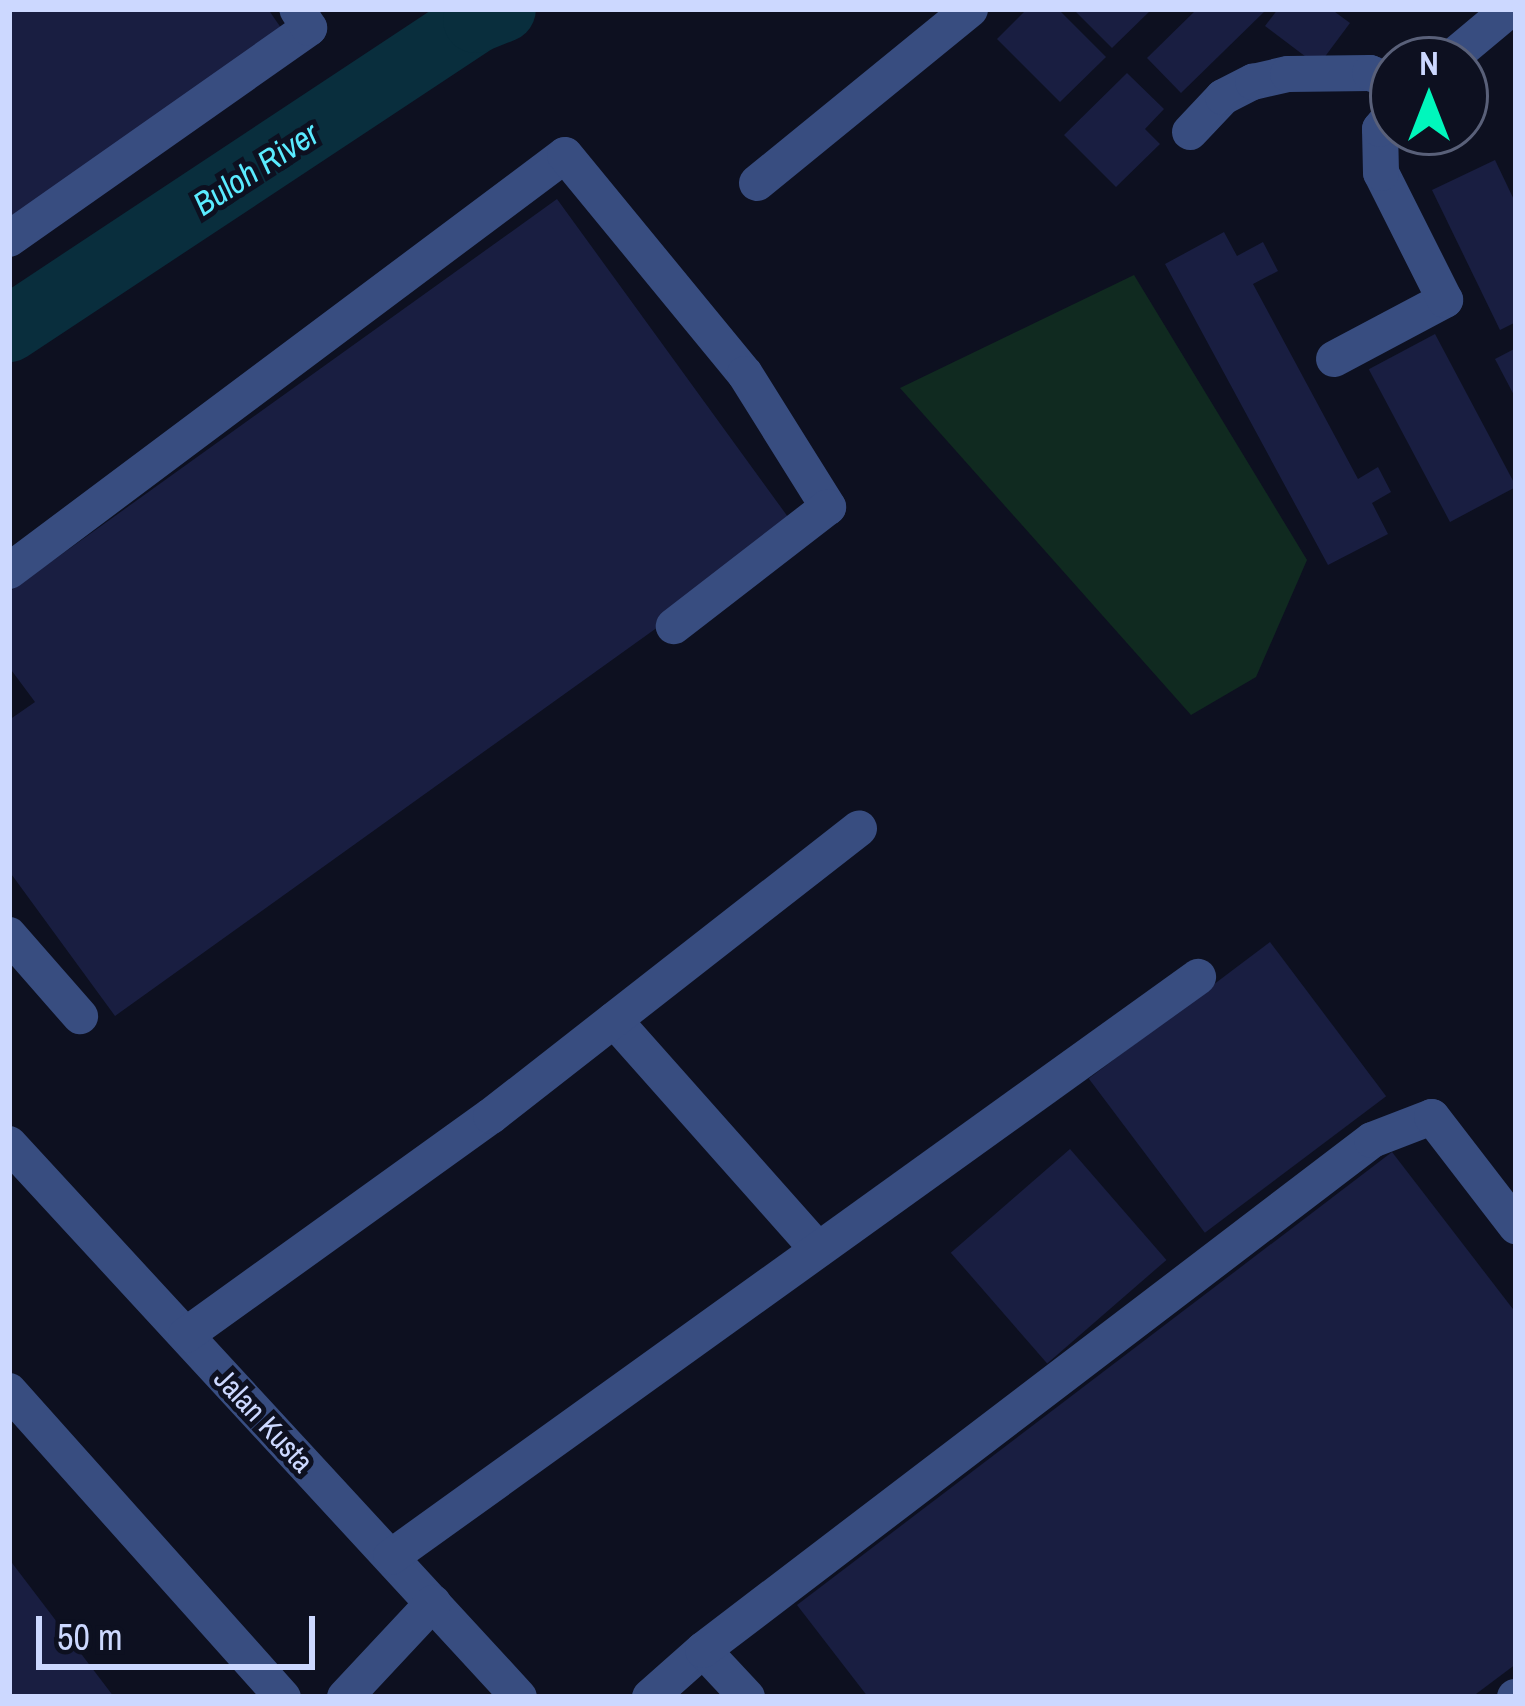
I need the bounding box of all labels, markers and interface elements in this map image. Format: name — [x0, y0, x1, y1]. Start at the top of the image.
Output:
north arrow — [1369, 36, 1489, 156]
text: N — [1419, 41, 1439, 85]
water label: Buloh River — [186, 114, 326, 224]
street label: Jalan Kusta — [207, 1361, 321, 1479]
scale bar — [42, 1592, 321, 1666]
text: 50 m — [57, 1613, 123, 1661]

